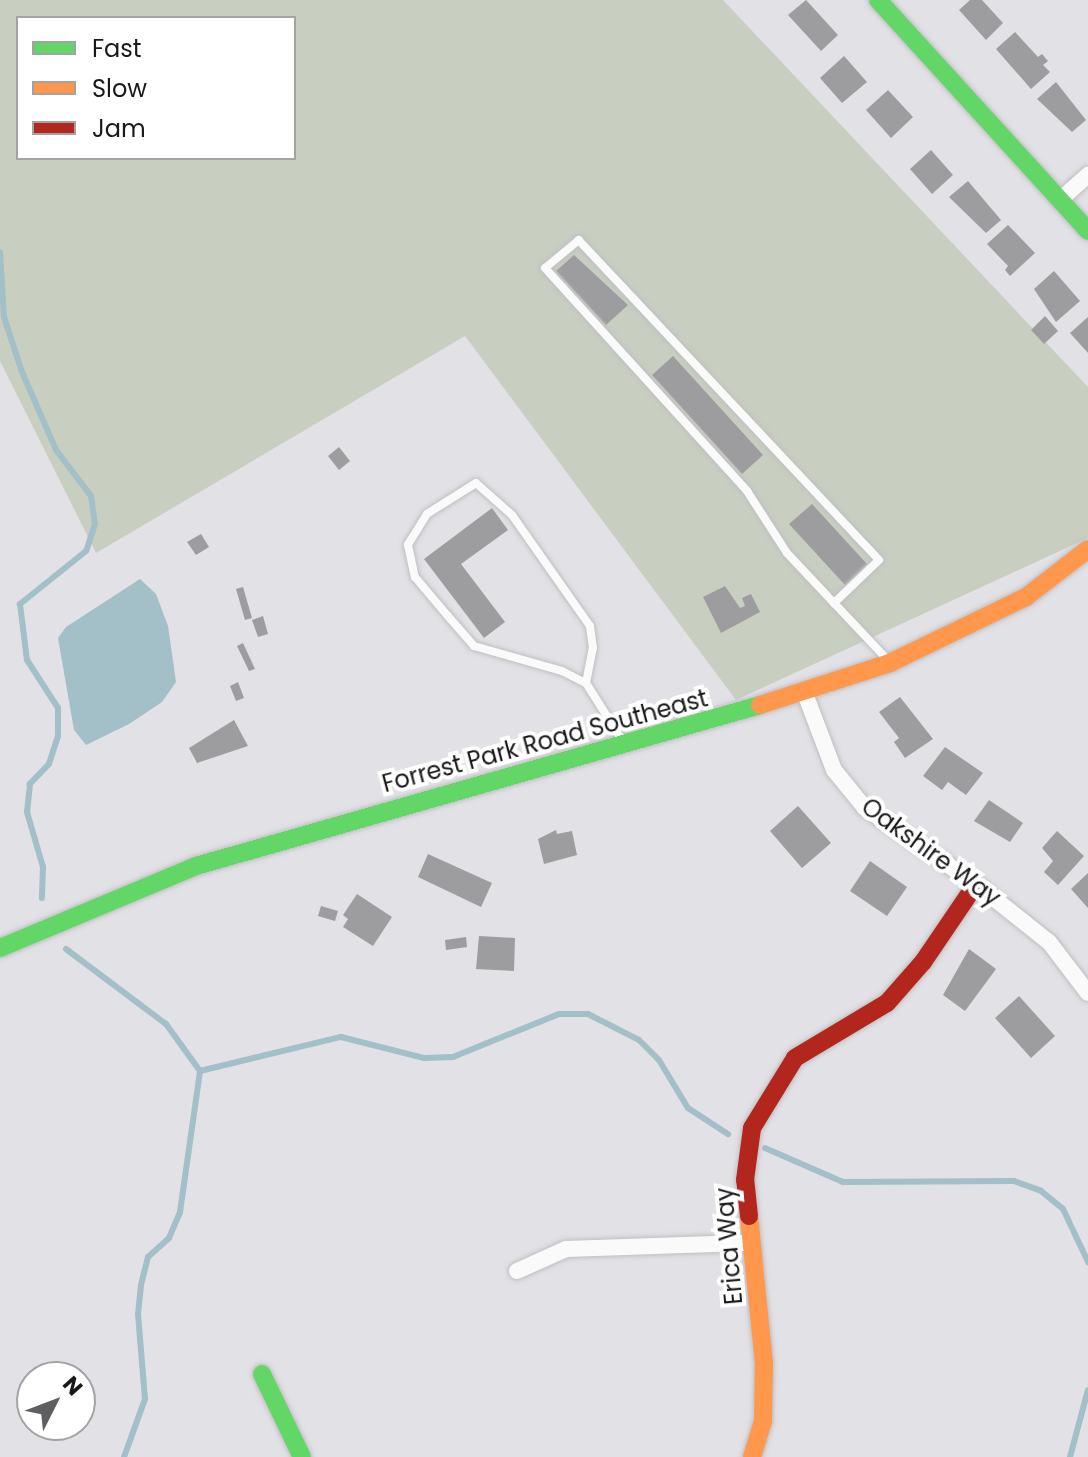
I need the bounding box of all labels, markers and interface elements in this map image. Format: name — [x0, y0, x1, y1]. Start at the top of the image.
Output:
legend — [16, 16, 296, 160]
text: Fast — [92, 32, 142, 65]
text: Slow — [92, 72, 147, 105]
text: Jam — [92, 112, 146, 145]
street label: Forrest Park Road Southeast — [379, 684, 711, 798]
street label: Oakshire Way — [856, 792, 1006, 912]
street label: Erica Way — [710, 1186, 748, 1306]
north arrow — [16, 1361, 96, 1441]
text: N — [56, 1369, 90, 1402]

